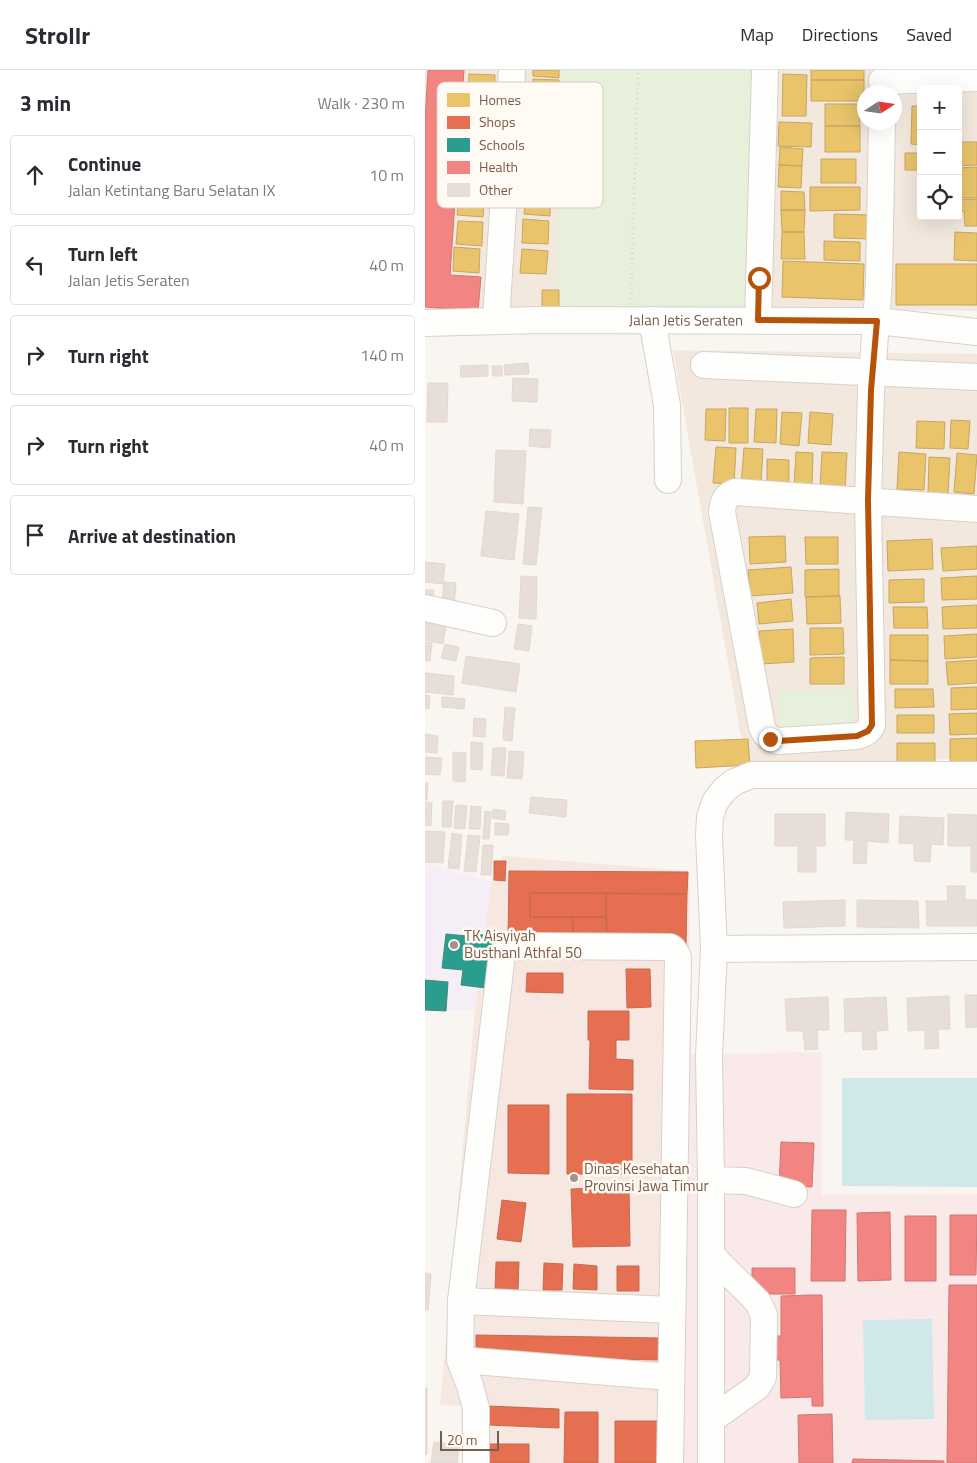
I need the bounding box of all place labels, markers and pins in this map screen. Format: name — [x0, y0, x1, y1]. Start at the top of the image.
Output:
place label: TK Aisyiyah Busthanl Athfal 50 — [464, 924, 582, 964]
marker: TK Aisyiyah Busthanl Athfal 50 — [448, 939, 460, 951]
place label: Dinas Kesehatan Provinsi Jawa Timur — [584, 1157, 709, 1197]
marker: Dinas Kesehatan Provinsi Jawa Timur — [568, 1172, 580, 1184]

